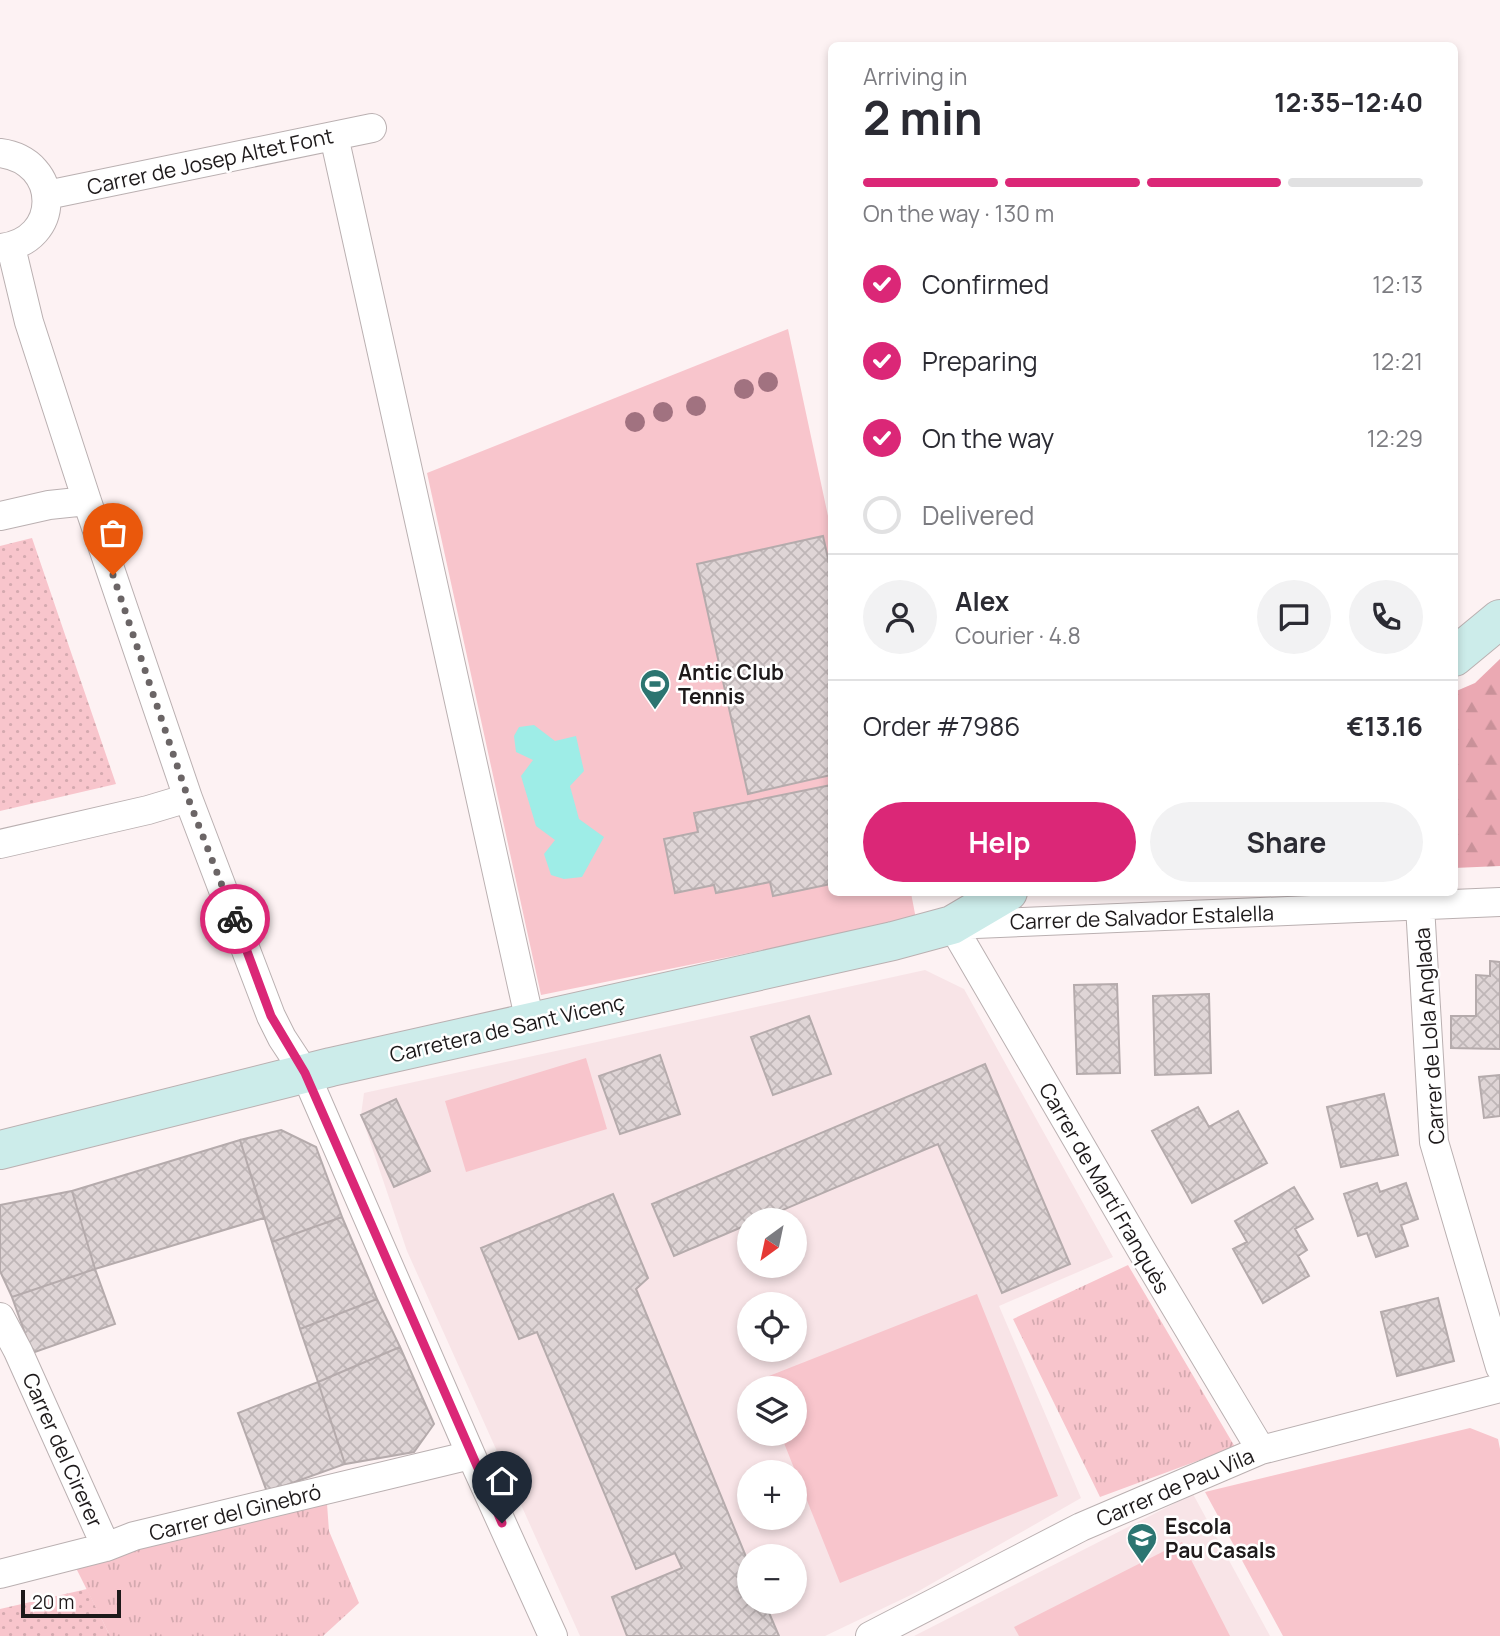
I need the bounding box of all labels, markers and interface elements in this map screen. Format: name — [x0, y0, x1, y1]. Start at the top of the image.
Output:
text: Arriving in — [863, 60, 968, 92]
text: 12:35–12:40 — [1274, 84, 1423, 120]
text: 2 min — [863, 86, 983, 149]
street label: Carrer de Josep Altet Font — [84, 121, 336, 201]
text: On the way · 130 m — [863, 197, 1054, 229]
icon: check — [863, 265, 901, 303]
text: Confirmed — [922, 266, 1049, 302]
text: 12:13 — [1372, 268, 1423, 300]
icon: check — [863, 342, 901, 380]
text: Preparing — [922, 343, 1038, 379]
text: 12:21 — [1372, 345, 1423, 377]
icon: check — [863, 419, 901, 457]
text: On the way — [922, 420, 1054, 456]
text: 12:29 — [1367, 422, 1423, 454]
text: Delivered — [922, 497, 1034, 533]
pin — [83, 503, 143, 575]
icon: bag — [94, 514, 132, 552]
button: person — [863, 580, 937, 654]
button: chat — [1257, 580, 1331, 654]
button: phone — [1349, 580, 1423, 654]
text: Alex — [955, 583, 1009, 619]
text: Courier · 4.8 — [955, 619, 1081, 651]
place label: Antic Club Tennis — [678, 658, 784, 710]
sports icon: Antic Club Tennis — [638, 667, 672, 711]
text: Order #7986 — [863, 708, 1020, 744]
text: €13.16 — [1346, 708, 1423, 744]
button: Help — [863, 802, 1136, 882]
button: Share — [1150, 802, 1423, 882]
courier — [200, 884, 270, 954]
street label: Carrer de Salvador Estalella — [1010, 898, 1274, 936]
icon: bike — [216, 900, 254, 938]
street label: Carrer de Lola Anglada — [1407, 927, 1451, 1145]
street label: Carretera de Sant Vicenç — [387, 987, 627, 1069]
street label: Carrer de Martí Franquès — [1033, 1077, 1177, 1299]
north arrow — [737, 1208, 807, 1278]
map controls — [737, 1208, 807, 1614]
button: locate — [737, 1292, 807, 1362]
street label: Carrer del Cirerer — [16, 1368, 110, 1532]
button: layers — [737, 1376, 807, 1446]
street label: Carrer de Pau Vila — [1092, 1441, 1258, 1533]
pin — [472, 1451, 532, 1523]
button: + — [737, 1460, 807, 1530]
icon: home — [483, 1462, 521, 1500]
street label: Carrer del Ginebró — [146, 1477, 324, 1547]
place label: Escola Pau Casals — [1165, 1512, 1276, 1564]
school or university icon: Escola Pau Casals — [1125, 1521, 1159, 1565]
button: − — [737, 1544, 807, 1614]
scale bar — [21, 1587, 121, 1619]
text: 20 m — [32, 1589, 74, 1615]

